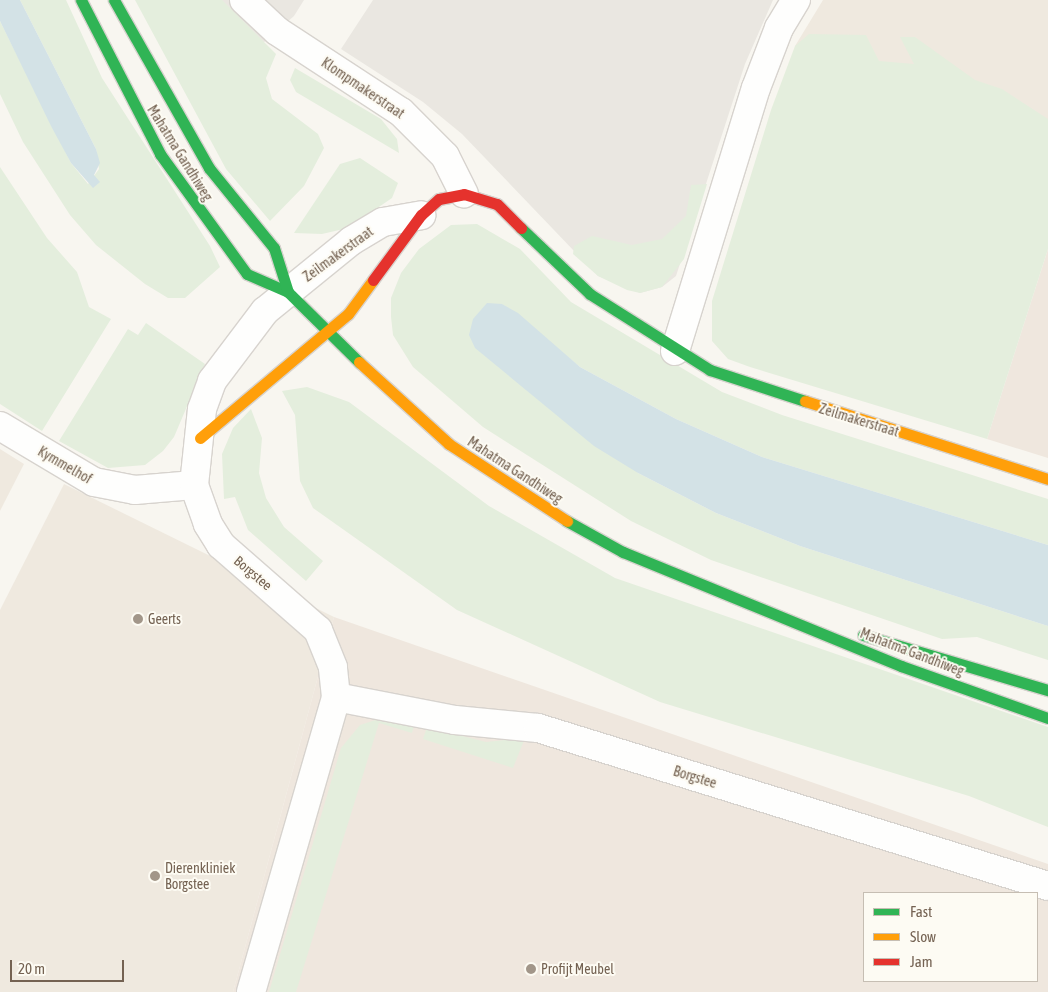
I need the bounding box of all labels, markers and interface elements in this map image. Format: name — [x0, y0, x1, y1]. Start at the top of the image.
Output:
street label: Klompmakerstraat — [318, 54, 408, 122]
street label: Mahatma Gandhiweg — [144, 102, 216, 204]
street label: Zeilmakerstraat — [300, 223, 376, 285]
street label: Zeilmakerstraat — [817, 400, 901, 440]
street label: Mahatma Gandhiweg — [464, 433, 566, 507]
street label: Kymmelhof — [35, 443, 95, 487]
street label: Borgstee — [231, 552, 275, 594]
place label: Geerts — [148, 611, 181, 627]
marker: Geerts — [132, 613, 144, 625]
street label: Mahatma Gandhiweg — [858, 625, 966, 679]
street label: Borgstee — [671, 762, 719, 792]
place label: Dierenkliniek Borgstee — [165, 860, 235, 892]
marker: Dierenkliniek Borgstee — [149, 870, 161, 882]
legend — [863, 892, 1038, 982]
text: Fast — [910, 903, 932, 920]
text: Slow — [910, 928, 936, 945]
scale bar — [12, 950, 126, 982]
text: Jam — [910, 953, 933, 970]
text: 20 m — [18, 960, 45, 977]
place label: Profijt Meubel — [541, 961, 614, 977]
marker: Profijt Meubel — [525, 963, 537, 975]

